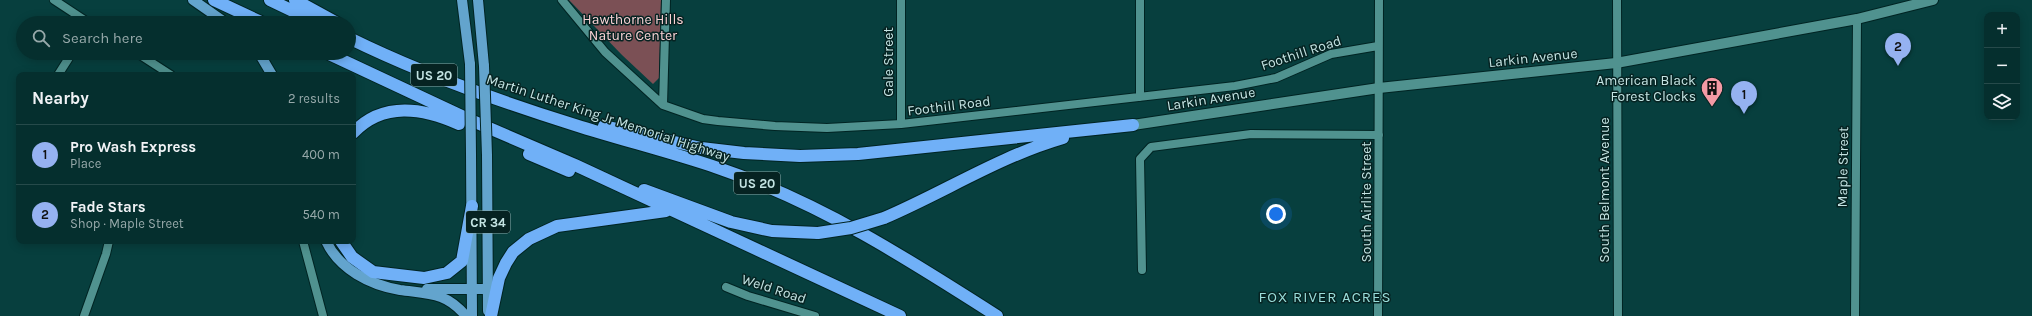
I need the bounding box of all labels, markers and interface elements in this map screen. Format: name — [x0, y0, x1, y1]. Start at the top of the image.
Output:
park label: Hawthorne Hills Nature Center — [582, 11, 684, 44]
map controls — [1984, 12, 2020, 120]
button: + — [1984, 12, 2020, 48]
search box — [16, 16, 356, 60]
icon: search — [30, 27, 52, 49]
street label: Gale Street — [880, 27, 897, 97]
text: Search here — [62, 29, 143, 47]
street label: Foothill Road — [1259, 32, 1343, 74]
pin: 2 — [1885, 33, 1911, 66]
street label: Larkin Avenue — [1488, 45, 1578, 71]
button: − — [1984, 48, 2020, 84]
road number: US 20 — [411, 64, 457, 86]
street label: Martin Luther King Jr Memorial Highway — [484, 71, 732, 166]
place label: American Black Forest Clocks — [1596, 72, 1696, 105]
building icon: American Black Forest Clocks — [1699, 75, 1725, 108]
pin: 1 — [1731, 81, 1757, 114]
street label: Larkin Avenue — [1166, 84, 1256, 114]
button: layers — [1984, 84, 2020, 120]
text: Nearby — [32, 88, 89, 108]
text: 2 results — [288, 91, 340, 106]
street label: Foothill Road — [907, 92, 991, 120]
street label: South Belmont Avenue — [1596, 117, 1613, 263]
street label: Maple Street — [1834, 127, 1852, 207]
text: Pro Wash Express — [70, 138, 196, 156]
street label: South Airlite Street — [1358, 141, 1375, 263]
text: 1 — [43, 147, 47, 162]
text: 400 m — [302, 147, 340, 162]
text: Place — [70, 156, 101, 171]
road number: US 20 — [734, 172, 780, 194]
text: Fade Stars — [70, 198, 146, 216]
your location — [1266, 204, 1286, 224]
text: 2 — [41, 207, 49, 222]
text: 540 m — [302, 207, 340, 222]
road number: CR 34 — [466, 211, 510, 233]
text: Shop · Maple Street — [70, 216, 184, 231]
street label: Weld Road — [739, 271, 809, 307]
district label: FOX RIVER ACRES — [1258, 288, 1392, 306]

